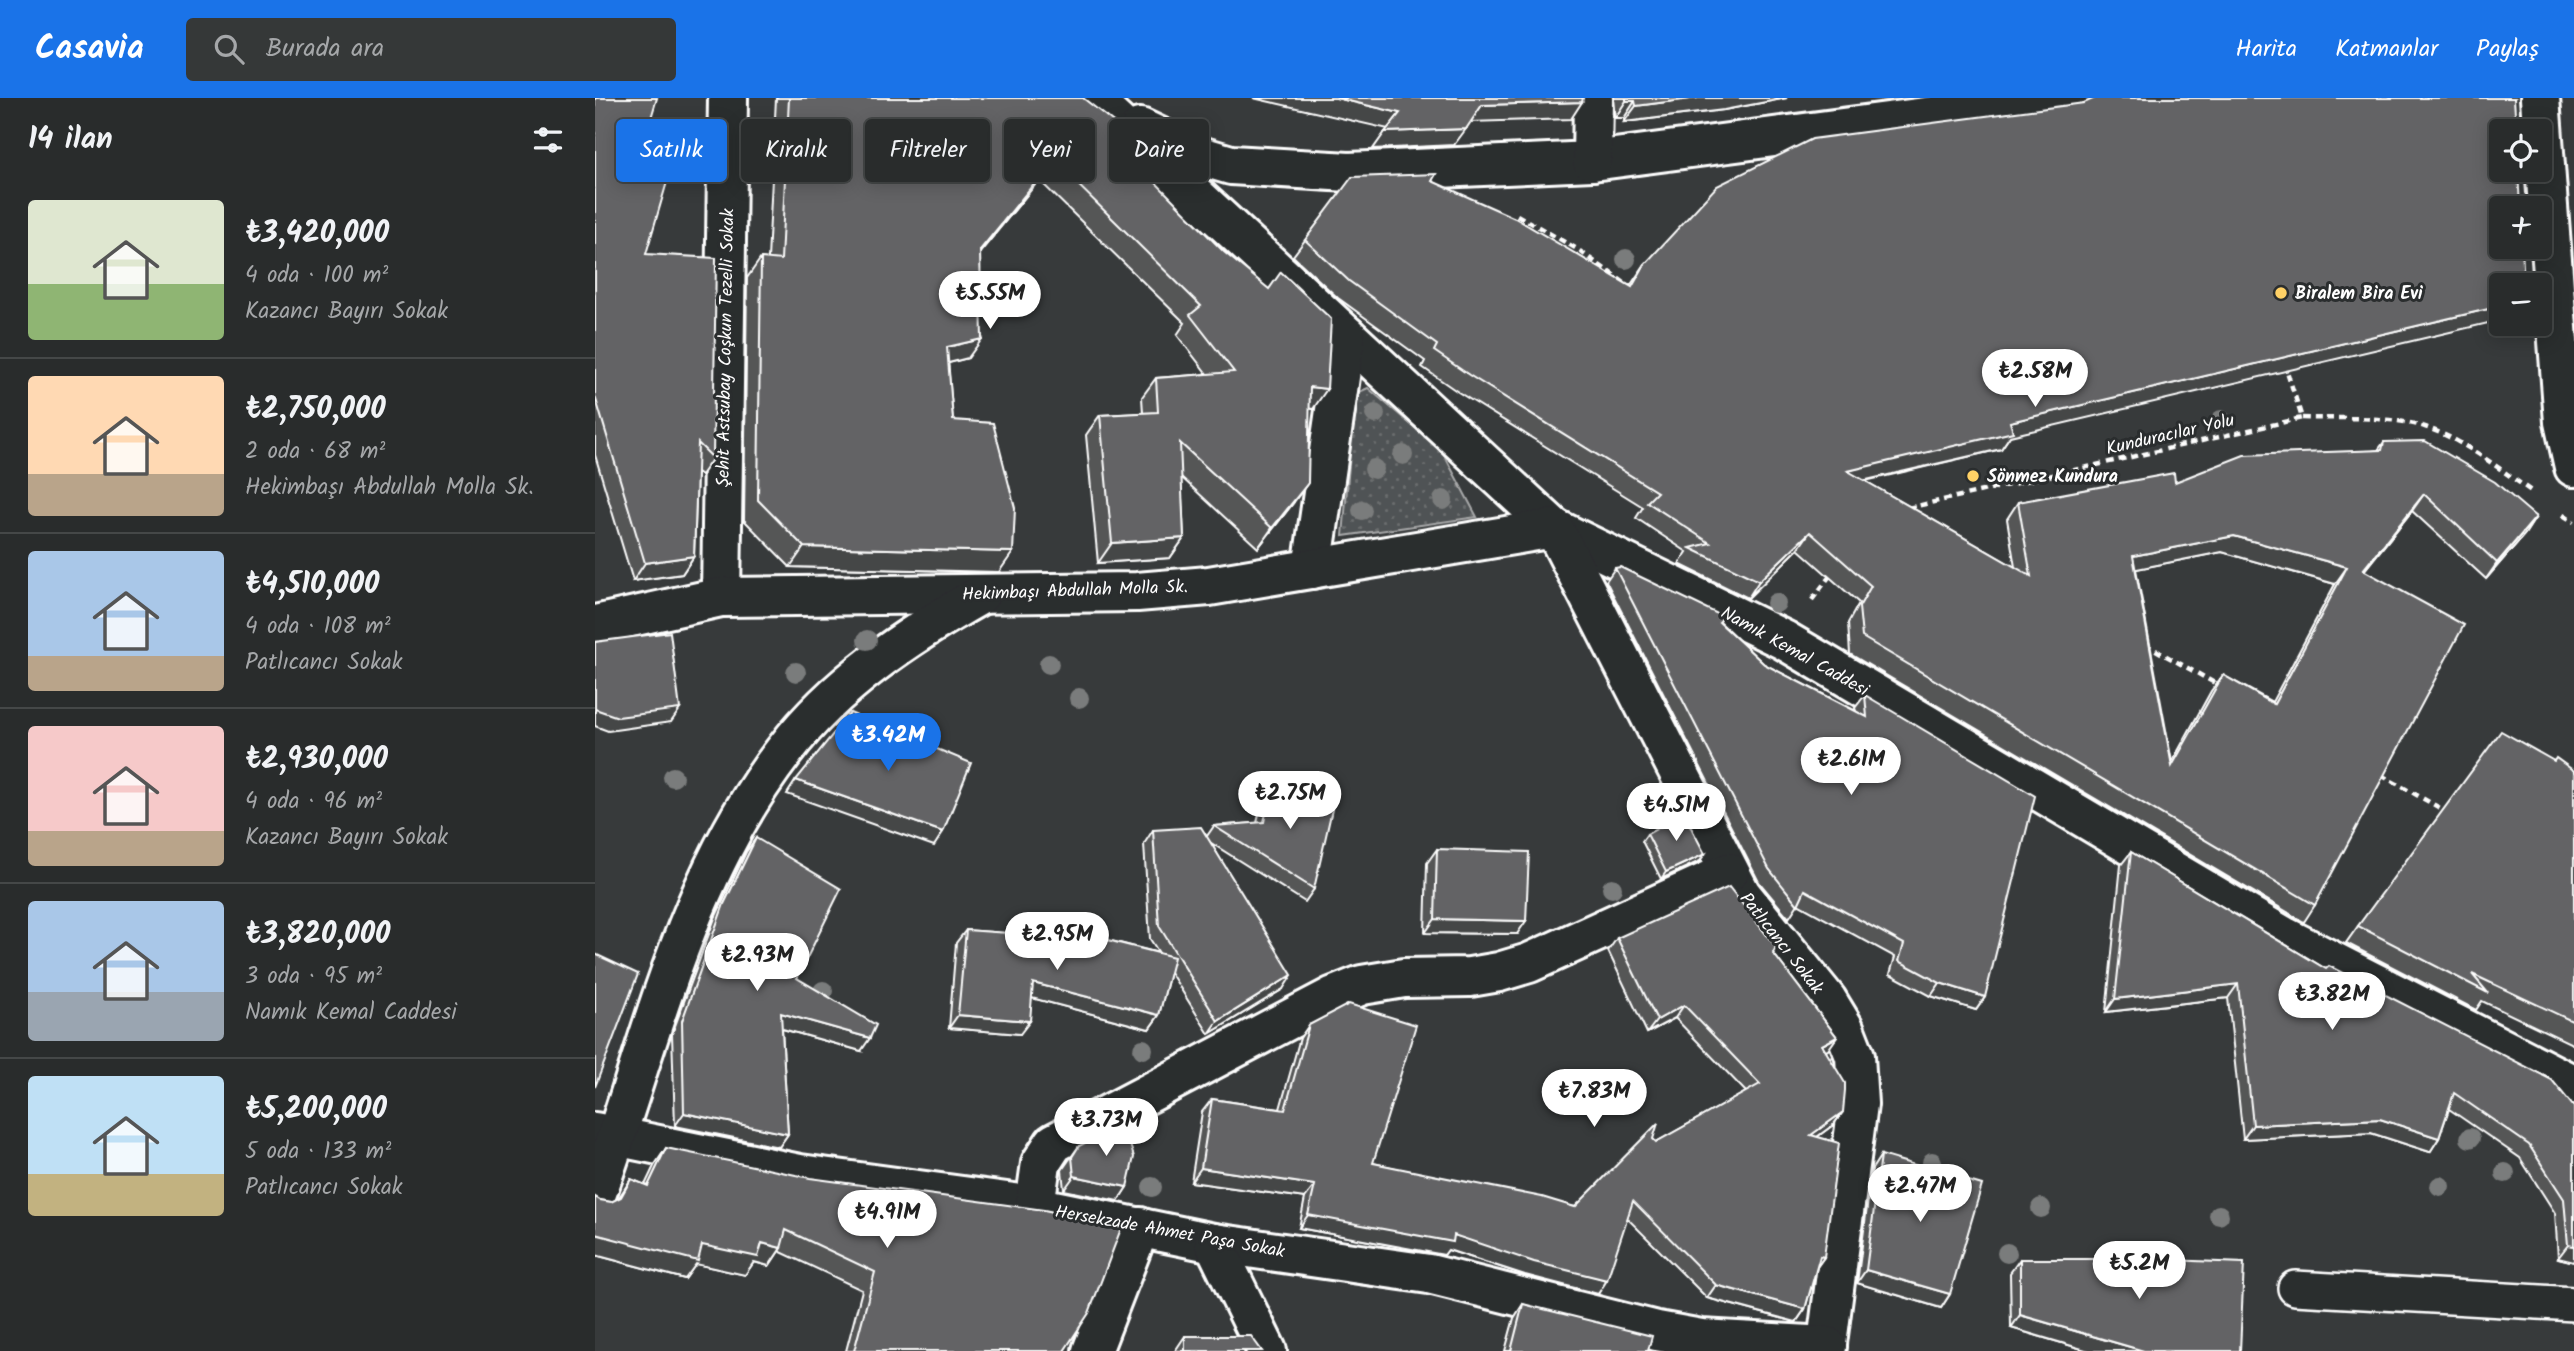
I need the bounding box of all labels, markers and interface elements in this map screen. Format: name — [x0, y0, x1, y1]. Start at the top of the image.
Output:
search box — [186, 18, 676, 81]
text: Casavia — [35, 23, 144, 76]
text: Burada ara — [266, 28, 384, 70]
icon: search — [210, 30, 248, 68]
text: Harita — [2236, 30, 2297, 69]
text: Katmanlar — [2335, 30, 2438, 69]
text: Paylaş — [2476, 30, 2539, 69]
text: 14 ilan — [28, 116, 113, 164]
chip: Satılık — [616, 119, 727, 182]
chip: Kiralık — [741, 119, 851, 182]
chip: Filtreler — [865, 119, 990, 182]
chip: Yeni — [1004, 119, 1095, 182]
chip: Daire — [1109, 119, 1209, 182]
map controls — [2489, 119, 2552, 336]
button: locate — [2489, 119, 2552, 182]
icon: filters — [529, 121, 567, 159]
button: + — [2489, 196, 2552, 259]
street label: Şehit Astsubay Coşkun Tezelli Sokak — [710, 208, 743, 488]
text: ₺3,420,000 — [245, 210, 389, 258]
icon: home — [84, 228, 168, 312]
text: 4 oda · 100 m² — [245, 258, 388, 294]
pin: ₺5.55M — [933, 272, 1047, 331]
button: − — [2489, 273, 2552, 336]
text: ₺5.55M — [955, 276, 1025, 312]
place label: Biralem Bira Evi — [2295, 280, 2423, 309]
marker: Biralem Bira Evi — [2273, 285, 2289, 301]
text: Kazancı Bayırı Sokak — [245, 294, 448, 330]
pin: ₺2.58M — [1978, 350, 2092, 409]
text: ₺2.58M — [1998, 354, 2072, 390]
text: ₺2,750,000 — [245, 386, 386, 434]
icon: home — [84, 404, 168, 488]
street label: Kunduracılar Yolu — [2103, 406, 2238, 464]
text: 2 oda · 68 m² — [245, 434, 385, 470]
place label: Sönmez Kundura — [1987, 463, 2118, 492]
marker: Sönmez Kundura — [1965, 468, 1981, 484]
text: Hekimbaşı Abdullah Molla Sk. — [245, 470, 534, 506]
text: ₺4,510,000 — [245, 561, 379, 609]
street label: Hekimbaşı Abdullah Molla Sk. — [962, 573, 1188, 610]
icon: home — [84, 579, 168, 663]
street label: Namık Kemal Caddesi — [1715, 599, 1874, 706]
text: 4 oda · 108 m² — [245, 609, 391, 645]
text: Patlıcancı Sokak — [245, 645, 403, 681]
pin: ₺3.42M — [831, 714, 945, 773]
text: ₺3.42M — [851, 718, 925, 754]
text: ₺2,930,000 — [245, 736, 388, 784]
pin: ₺2.61M — [1794, 738, 1908, 797]
text: ₺2.61M — [1817, 742, 1885, 778]
icon: home — [84, 754, 168, 838]
pin: ₺2.75M — [1233, 772, 1347, 831]
text: ₺2.75M — [1254, 776, 1326, 812]
text: 4 oda · 96 m² — [245, 784, 382, 820]
pin: ₺4.51M — [1619, 784, 1733, 843]
text: ₺4.51M — [1643, 788, 1709, 824]
text: Kazancı Bayırı Sokak — [245, 820, 448, 856]
street label: Patlıcancı Sokak — [1731, 886, 1831, 1002]
text: ₺3,820,000 — [245, 911, 390, 959]
pin: ₺2.95M — [1000, 912, 1114, 972]
text: ₺2.95M — [1021, 917, 1093, 953]
icon: home — [84, 929, 168, 1013]
pin: ₺2.93M — [700, 934, 814, 993]
text: ₺2.93M — [720, 938, 794, 974]
text: 3 oda · 95 m² — [245, 959, 382, 995]
pin: ₺3.82M — [2275, 972, 2389, 1032]
text: ₺3.82M — [2294, 977, 2370, 1013]
text: Namık Kemal Caddesi — [245, 995, 457, 1031]
pin: ₺7.83M — [1537, 1070, 1651, 1129]
text: ₺7.83M — [1558, 1074, 1630, 1110]
text: ₺5,200,000 — [245, 1086, 387, 1134]
pin: ₺3.73M — [1049, 1098, 1163, 1158]
text: ₺3.73M — [1070, 1103, 1142, 1139]
icon: home — [84, 1104, 168, 1188]
text: 5 oda · 133 m² — [245, 1134, 391, 1170]
pin: ₺2.47M — [1863, 1164, 1977, 1224]
text: ₺2.47M — [1884, 1169, 1956, 1205]
text: Patlıcancı Sokak — [245, 1170, 403, 1206]
pin: ₺4.91M — [830, 1190, 944, 1250]
text: ₺4.91M — [854, 1195, 920, 1231]
street label: Hersekzade Ahmet Paşa Sokak — [1053, 1198, 1287, 1267]
pin: ₺5.2M — [2090, 1242, 2188, 1301]
text: ₺5.2M — [2109, 1246, 2169, 1282]

